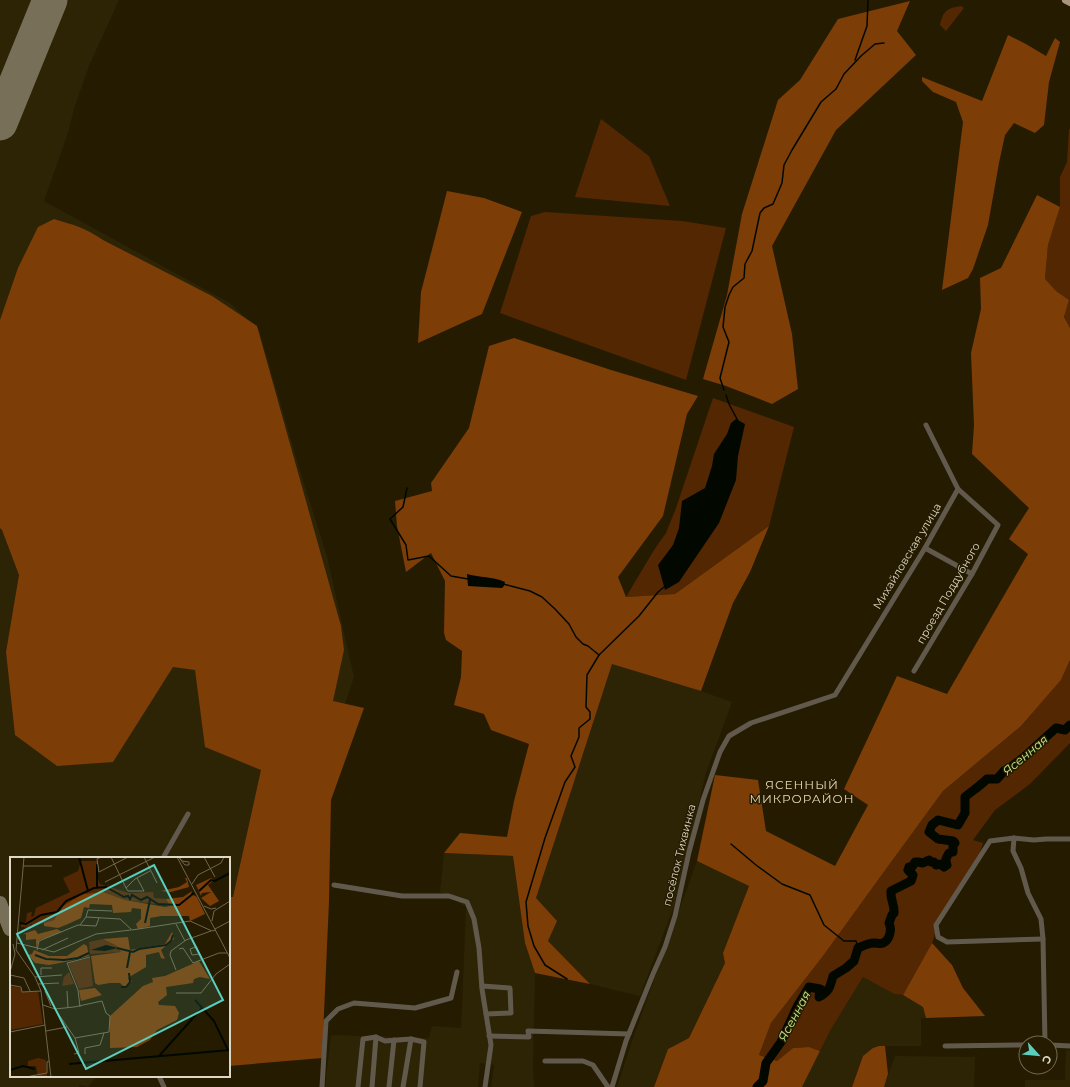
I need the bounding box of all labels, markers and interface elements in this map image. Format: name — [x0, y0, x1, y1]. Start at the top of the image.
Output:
street label: Михайловская улица — [870, 500, 944, 612]
street label: проезд Поддубного — [913, 540, 983, 646]
water label: Ясенная — [999, 732, 1051, 778]
district label: ЯСЕННЫЙ МИКРОРАЙОН — [749, 777, 855, 806]
street label: посёлок Тихвинка — [660, 803, 698, 907]
inset map — [10, 857, 230, 1077]
water label: Ясенная — [775, 988, 813, 1044]
north arrow — [1018, 1035, 1058, 1075]
text: С — [1039, 1053, 1055, 1066]

